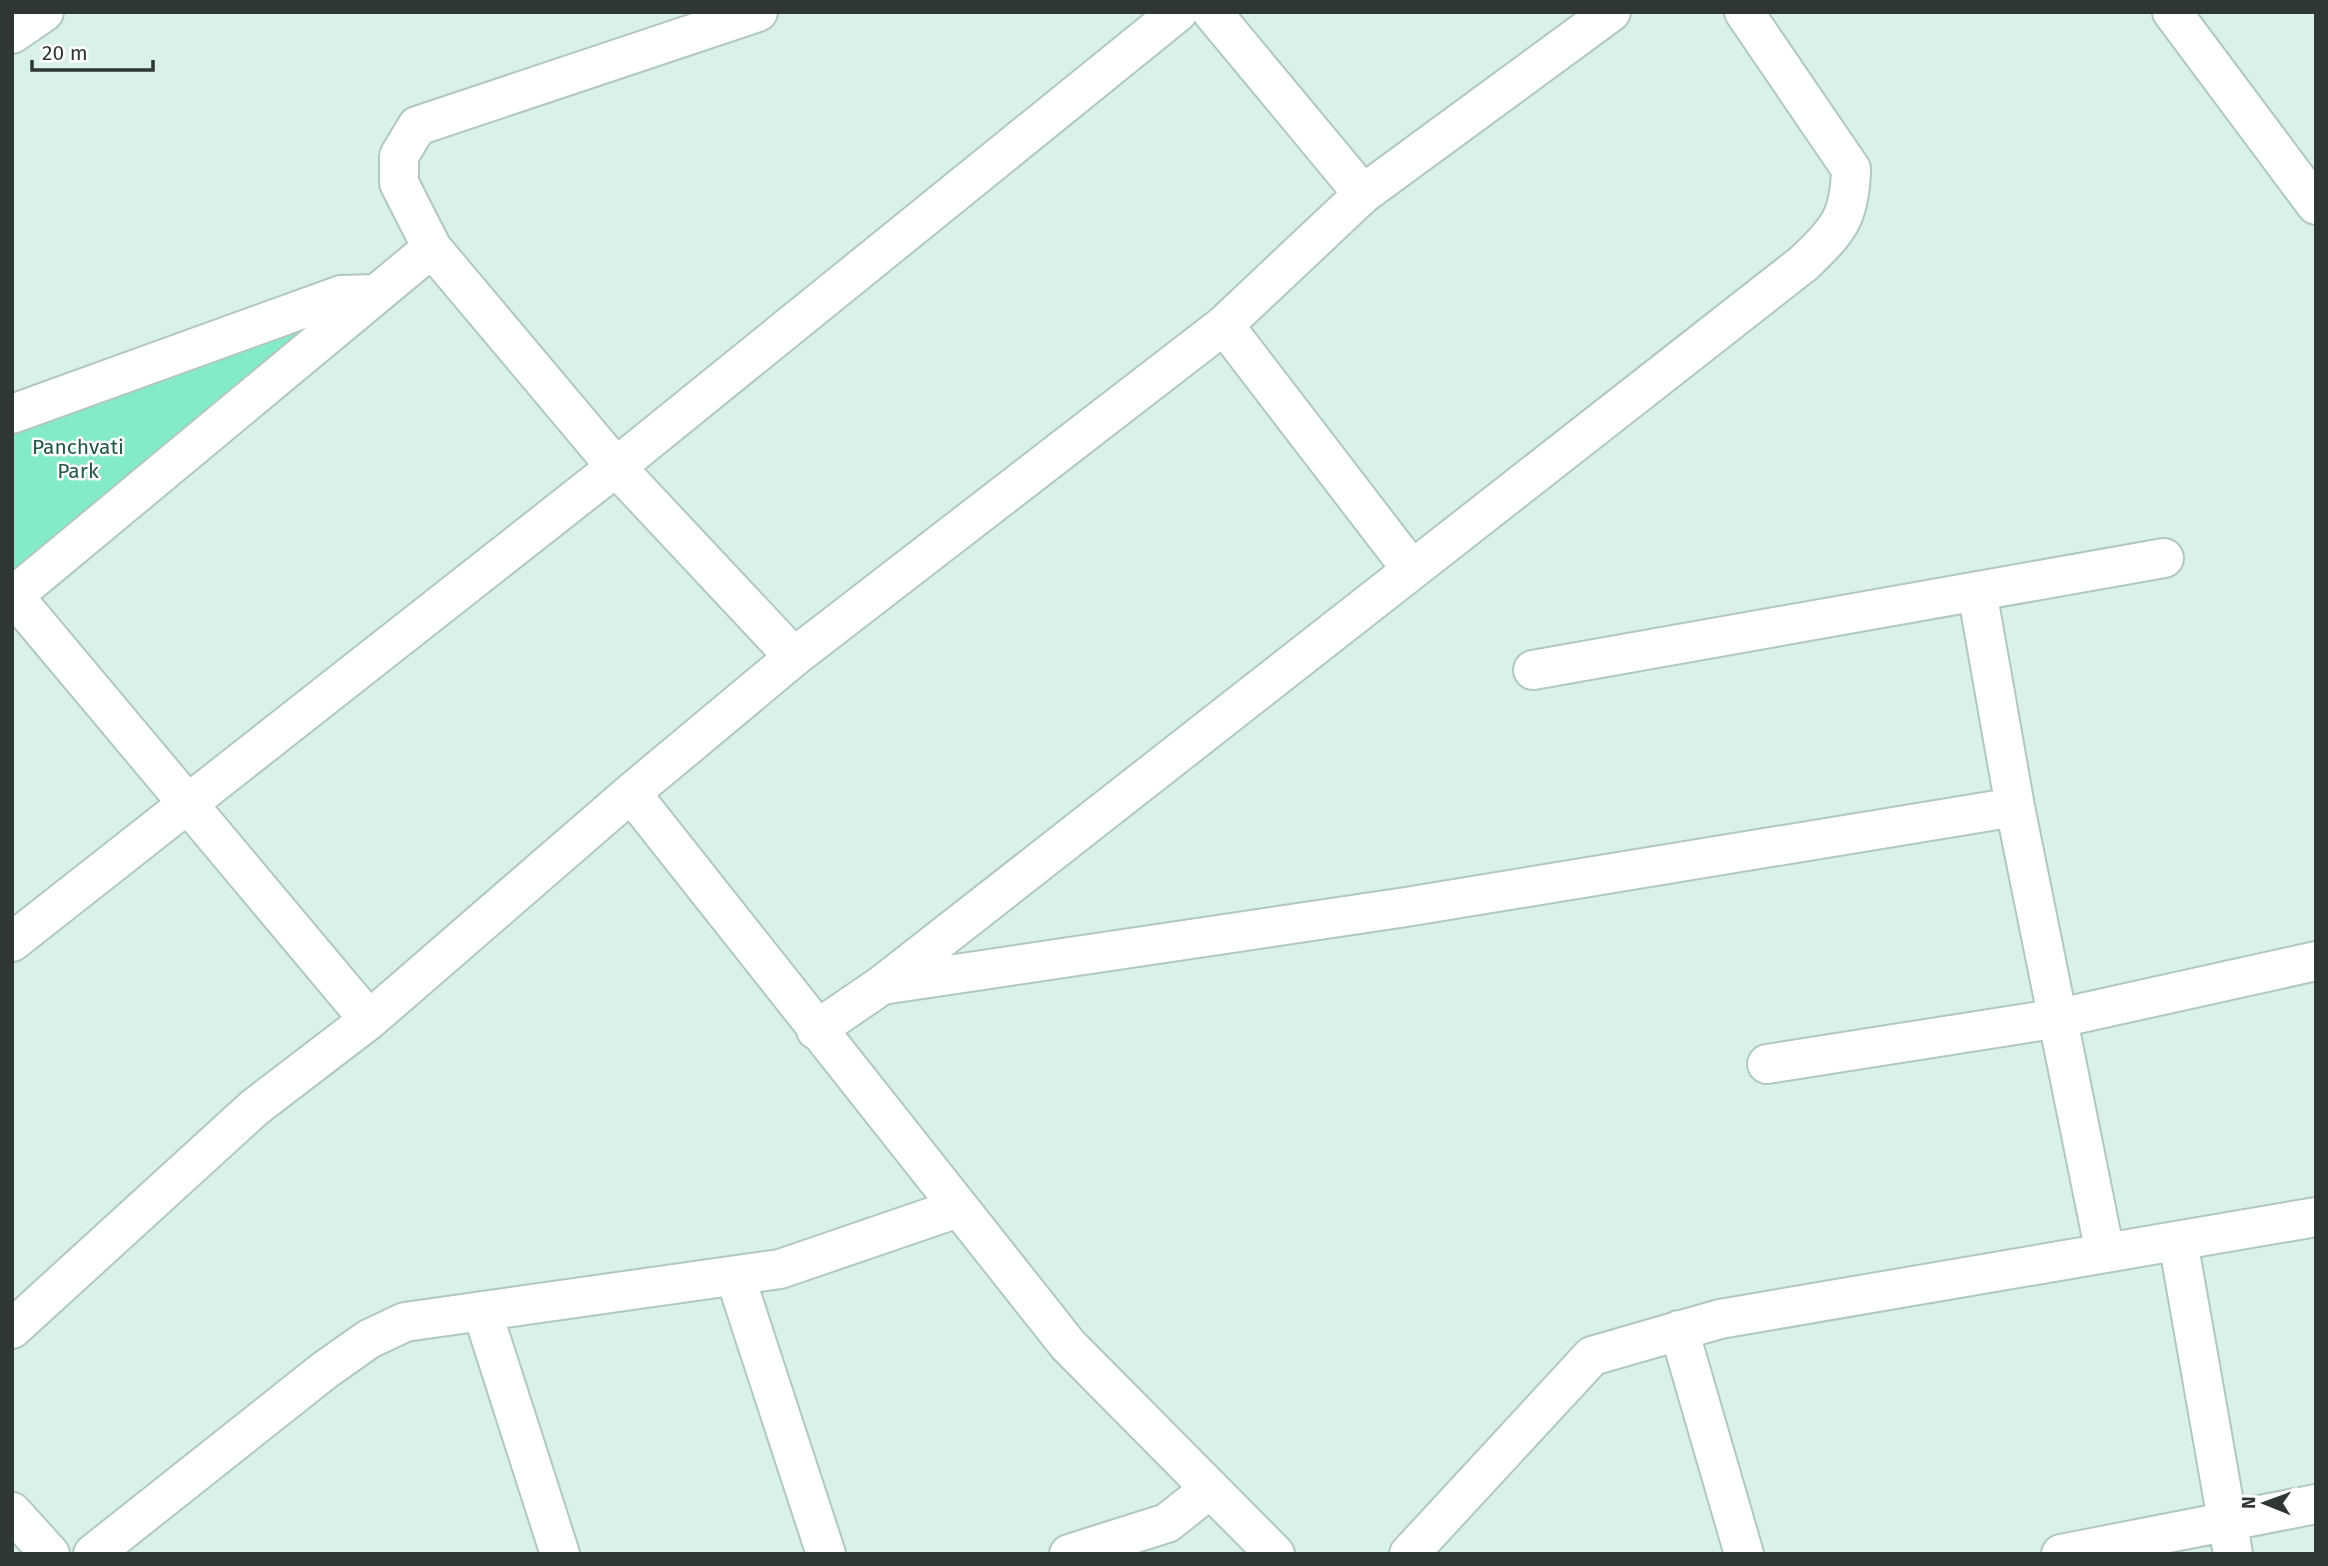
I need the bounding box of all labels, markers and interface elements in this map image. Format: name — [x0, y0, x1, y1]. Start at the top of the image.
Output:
scale bar — [32, 28, 152, 72]
text: 20 m — [42, 40, 88, 66]
park label: Panchvati Park — [32, 434, 124, 484]
north arrow — [2230, 1468, 2300, 1538]
text: N — [2237, 1496, 2260, 1509]

